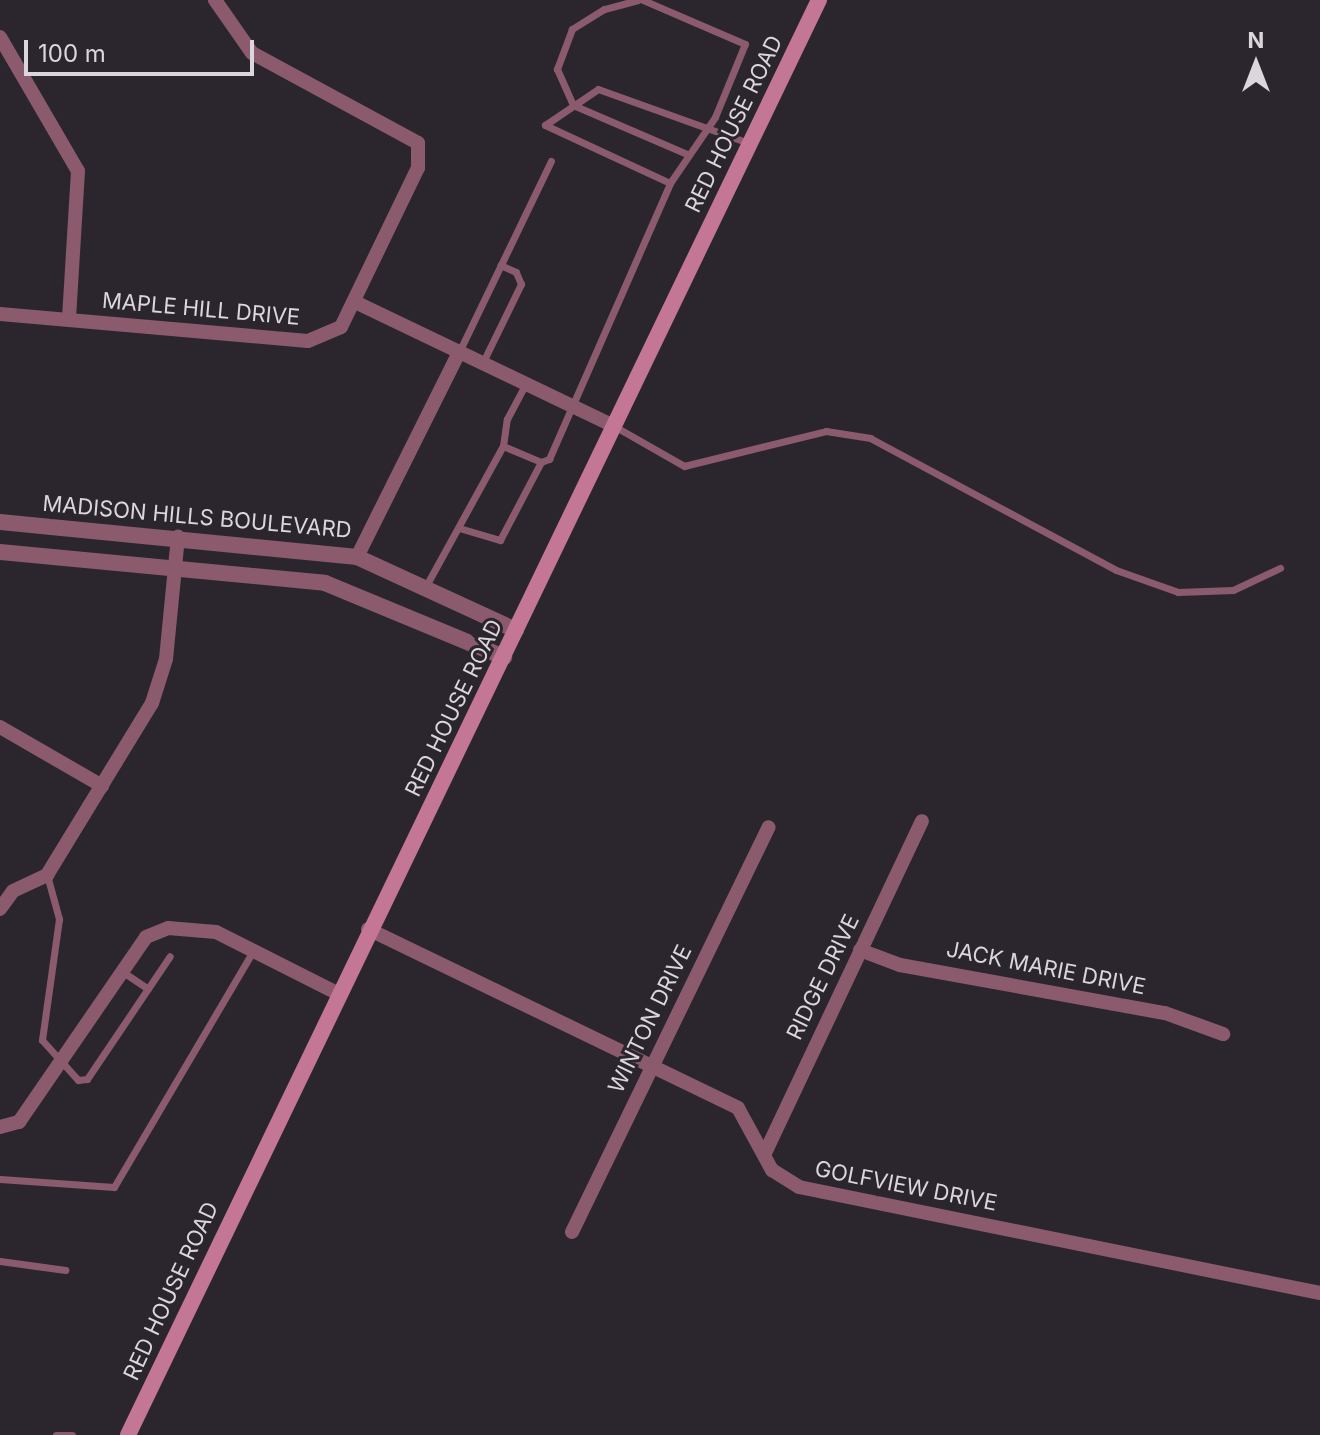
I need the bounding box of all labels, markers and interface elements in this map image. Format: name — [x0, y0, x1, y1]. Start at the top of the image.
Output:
scale bar — [28, 24, 258, 74]
north arrow — [1216, 24, 1296, 104]
text: N — [1248, 27, 1264, 53]
street label: RED HOUSE ROAD — [680, 31, 788, 217]
text: 100 m — [38, 39, 106, 68]
street label: MAPLE HILL DRIVE — [101, 287, 301, 331]
street label: MADISON HILLS BOULEVARD — [41, 490, 353, 544]
street label: RED HOUSE ROAD — [400, 615, 508, 801]
street label: RIDGE DRIVE — [781, 910, 865, 1044]
street label: JACK MARIE DRIVE — [944, 936, 1148, 1000]
street label: WINTON DRIVE — [603, 941, 697, 1097]
street label: GOLFVIEW DRIVE — [813, 1155, 999, 1217]
street label: RED HOUSE ROAD — [118, 1198, 224, 1384]

